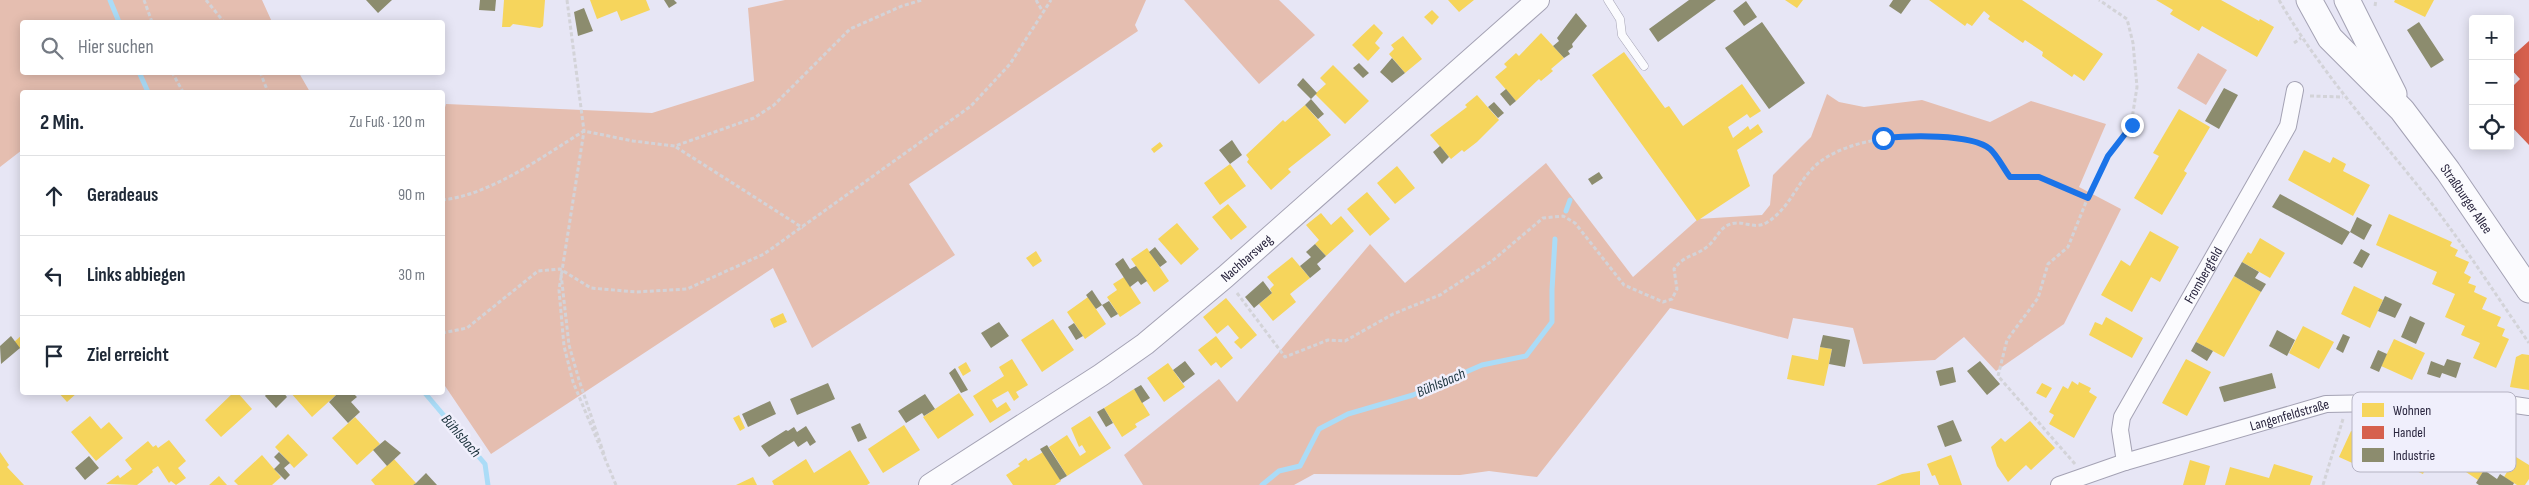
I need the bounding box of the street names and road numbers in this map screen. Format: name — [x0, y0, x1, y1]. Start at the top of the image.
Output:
street label: Straßburger Allee — [2437, 160, 2497, 237]
street label: Nachbarsweg — [1217, 231, 1276, 285]
street label: Frombergfeld — [2180, 244, 2226, 306]
street label: Langenfeldstraße — [2248, 395, 2331, 434]

